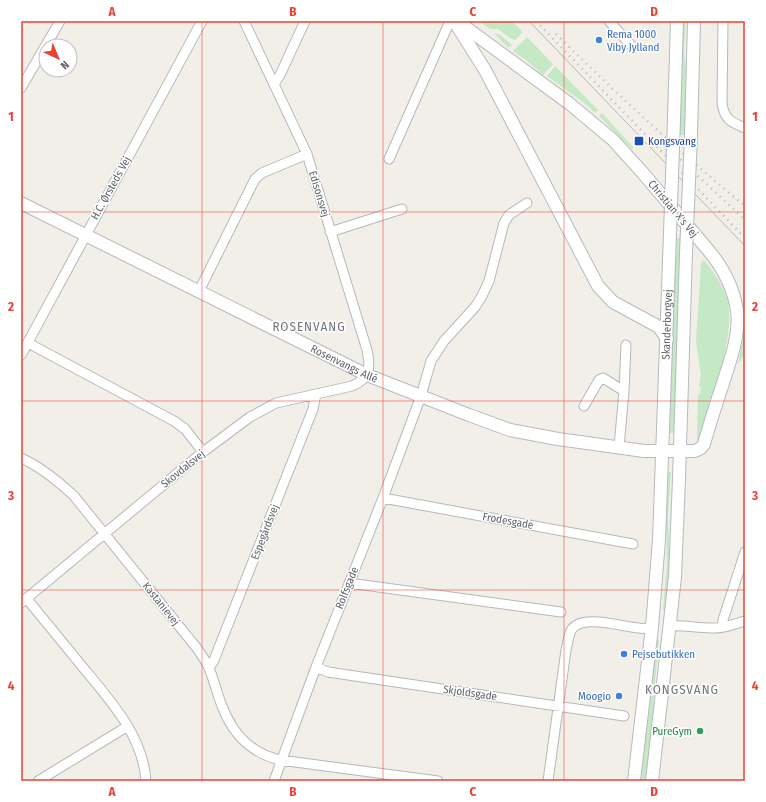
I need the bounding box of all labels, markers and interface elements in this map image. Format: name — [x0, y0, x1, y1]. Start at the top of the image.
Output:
text: A — [107, 4, 116, 19]
text: B — [289, 4, 297, 19]
text: C — [470, 4, 477, 19]
text: D — [650, 4, 658, 19]
place label: Rema 1000 Viby Jylland — [607, 28, 659, 54]
marker: Rema 1000 Viby Jylland — [594, 35, 604, 45]
north arrow — [38, 38, 78, 78]
text: N — [58, 58, 71, 72]
text: 1 — [8, 109, 14, 124]
text: 1 — [752, 109, 758, 124]
marker: Kongsvang — [633, 135, 645, 147]
place label: Kongsvang — [648, 135, 697, 148]
street label: H.C. Ørsteds Vej — [88, 154, 134, 222]
street label: Edisonsvej — [306, 169, 332, 219]
street label: Christian X's Vej — [645, 178, 701, 241]
street label: Skanderborgvej — [659, 289, 674, 360]
text: 2 — [7, 299, 14, 314]
text: 2 — [751, 299, 758, 314]
district label: ROSENVANG — [272, 319, 346, 334]
street label: Rosenvangs Allé — [309, 342, 380, 385]
street label: Skovdalsvej — [158, 447, 208, 491]
text: 3 — [7, 488, 14, 503]
text: 3 — [751, 488, 758, 503]
street label: Espegårdsvej — [248, 502, 282, 562]
street label: Frodesgade — [482, 510, 534, 532]
street label: Rolfsgade — [333, 565, 361, 611]
street label: Kastanievej — [140, 580, 182, 628]
place label: Pejsebutikken — [632, 648, 695, 661]
marker: Pejsebutikken — [619, 649, 629, 659]
text: 4 — [8, 678, 15, 693]
text: 4 — [752, 678, 759, 693]
district label: KONGSVANG — [645, 682, 719, 697]
street label: Skjoldsgade — [442, 683, 498, 703]
place label: Moogio — [578, 690, 611, 703]
marker: Moogio — [614, 691, 624, 701]
place label: PureGym — [652, 725, 692, 738]
marker: PureGym — [695, 726, 705, 736]
text: A — [107, 784, 116, 799]
text: B — [289, 784, 297, 799]
text: C — [470, 784, 477, 799]
text: D — [650, 784, 658, 799]

